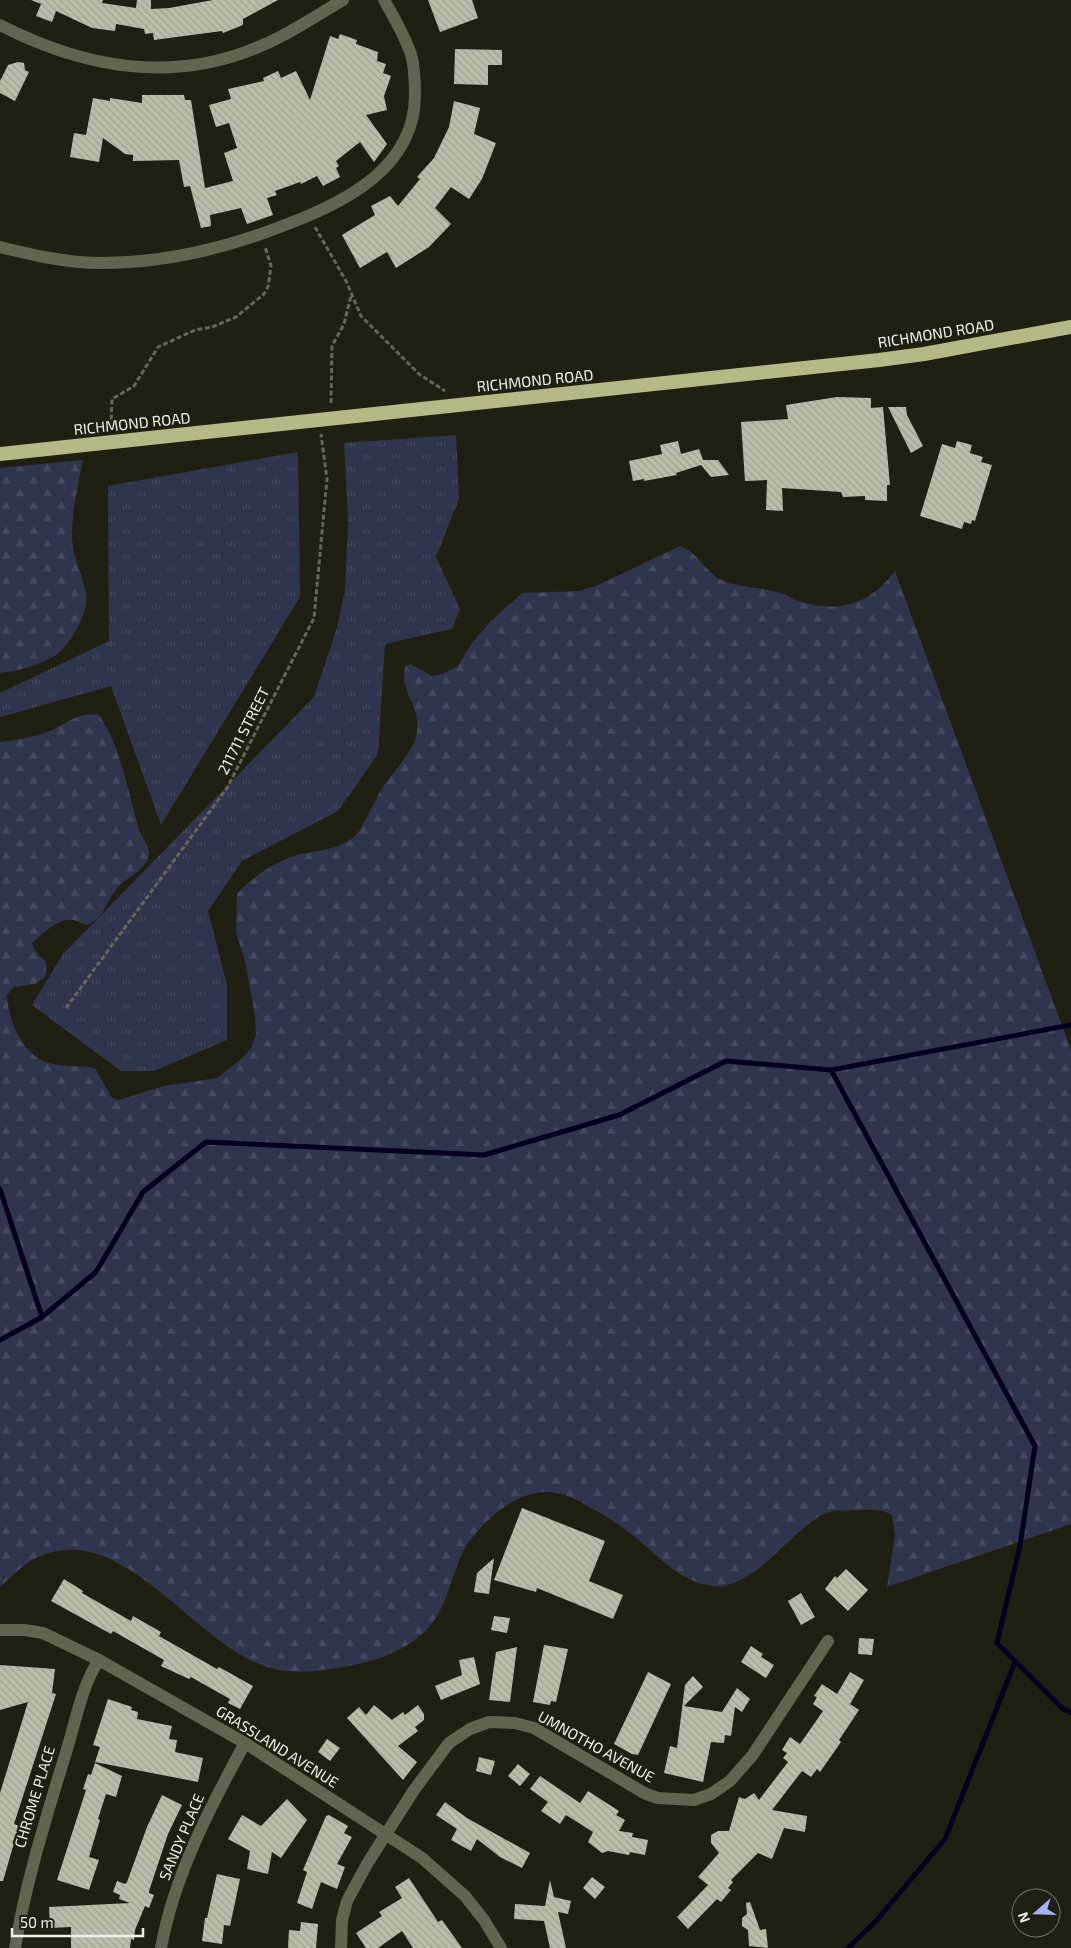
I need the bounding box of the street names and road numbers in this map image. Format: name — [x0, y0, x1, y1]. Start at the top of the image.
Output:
street label: RICHMOND ROAD — [876, 315, 995, 351]
street label: RICHMOND ROAD — [476, 365, 594, 395]
street label: RICHMOND ROAD — [73, 408, 191, 438]
street label: 211711 STREET — [213, 684, 273, 777]
street label: GRASSLAND AVENUE — [213, 1701, 342, 1791]
street label: UMNOTHO AVENUE — [535, 1707, 658, 1786]
street label: CHROME PLACE — [10, 1744, 58, 1850]
street label: SANDY PLACE — [155, 1791, 207, 1883]

